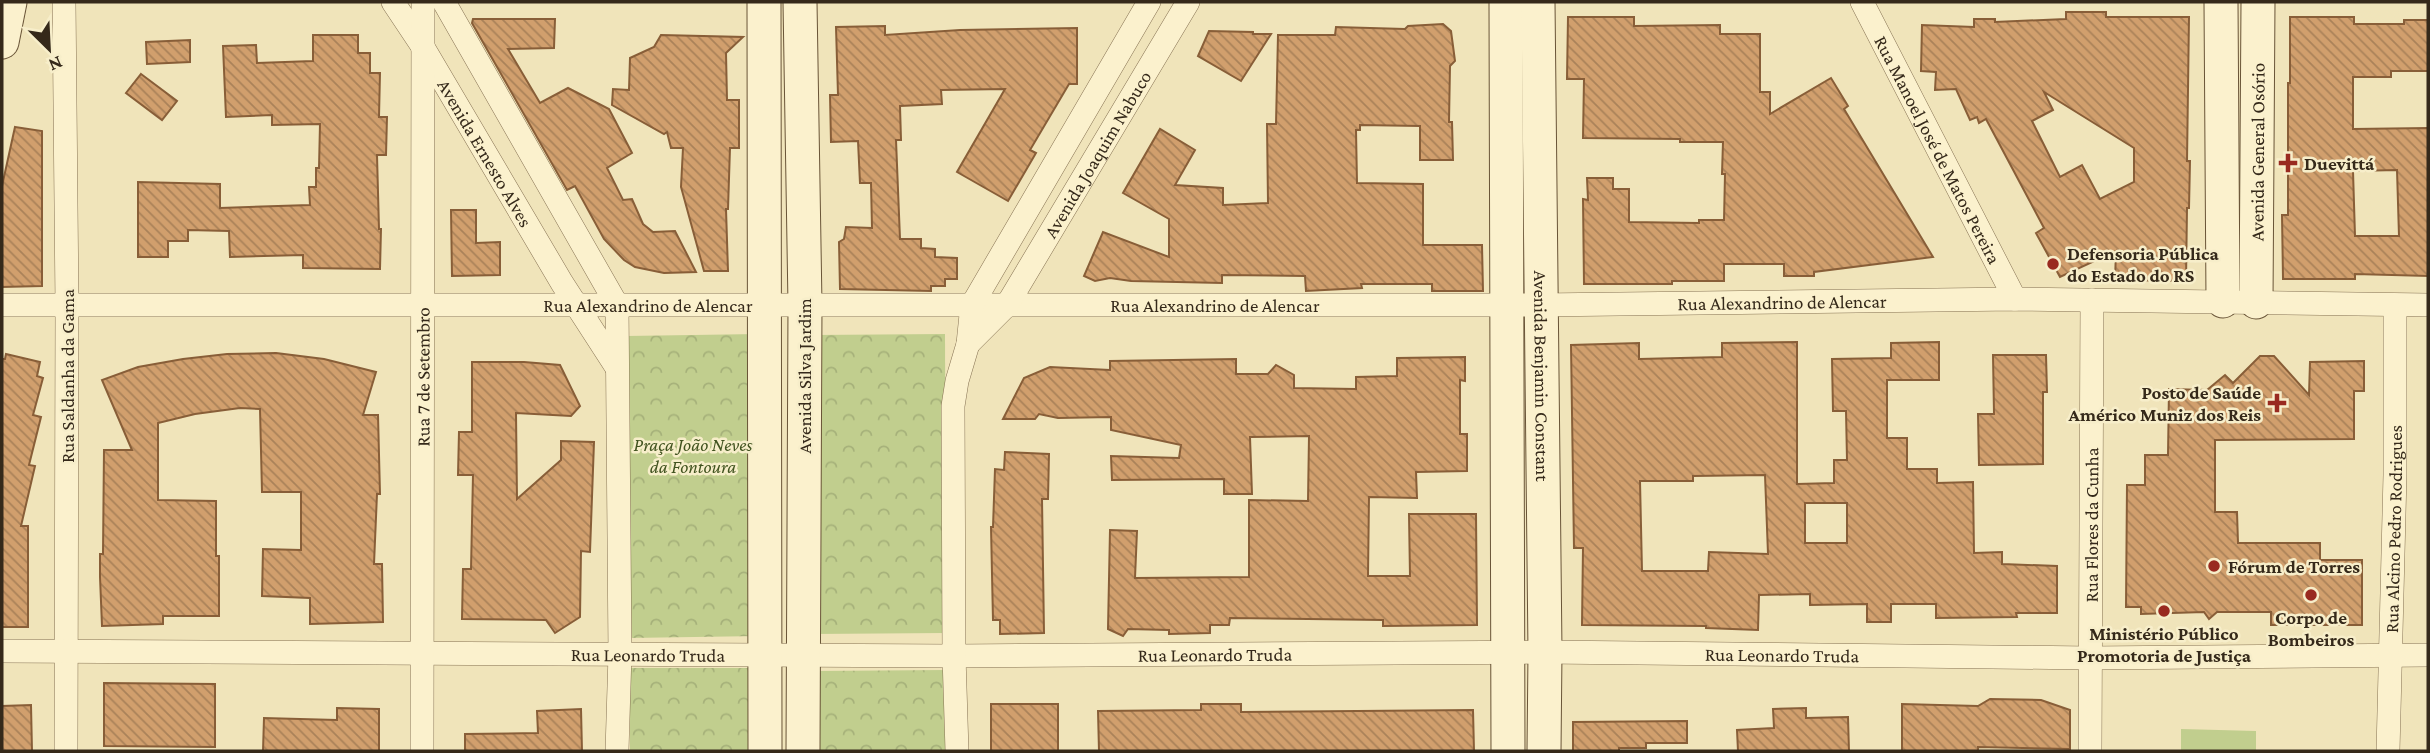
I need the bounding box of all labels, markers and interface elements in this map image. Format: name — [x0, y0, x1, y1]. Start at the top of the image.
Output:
north arrow — [14, 14, 84, 84]
street label: Rua Manoel José de Matos Pereira — [1870, 32, 2005, 268]
text: N — [45, 52, 66, 76]
street label: Avenida General Osório — [2246, 63, 2269, 241]
street label: Avenida Joaquim Nabuco — [1040, 67, 1156, 242]
street label: Avenida Ernesto Alves — [433, 76, 536, 231]
marker: Duevittá — [2278, 153, 2298, 173]
place label: Duevittá — [2304, 153, 2375, 174]
place label: Defensoria Pública do Estado do RS — [2067, 243, 2220, 286]
marker: Defensoria Pública do Estado do RS — [2045, 256, 2061, 272]
street label: Avenida Benjamin Constant — [1530, 270, 1553, 482]
street label: Rua Saldanha da Gama — [57, 289, 78, 463]
street label: Rua Alexandrino de Alencar — [1677, 291, 1887, 314]
street label: Rua Alexandrino de Alencar — [543, 295, 753, 316]
street label: Rua Alexandrino de Alencar — [1110, 295, 1320, 316]
street label: Avenida Silva Jardim — [794, 298, 815, 454]
street label: Rua 7 de Setembro — [412, 307, 434, 447]
place label: Posto de Saúde Américo Muniz dos Reis — [2068, 382, 2261, 425]
marker: Posto de Saúde Américo Muniz dos Reis — [2267, 393, 2287, 413]
street label: Rua Alcino Pedro Rodrigues — [2381, 425, 2406, 633]
park label: Praça João Neves da Fontoura — [634, 434, 753, 477]
street label: Rua Flores da Cunha — [2081, 447, 2102, 603]
place label: Fórum de Torres — [2228, 556, 2360, 577]
marker: Fórum de Torres — [2206, 558, 2222, 574]
marker: Corpo de Bombeiros — [2303, 587, 2319, 603]
marker: Ministério Público Promotoria de Justiça — [2156, 603, 2172, 619]
place label: Corpo de Bombeiros — [2268, 607, 2355, 650]
place label: Ministério Público Promotoria de Justiça — [2077, 623, 2252, 666]
street label: Rua Leonardo Truda — [571, 644, 725, 666]
street label: Rua Leonardo Truda — [1138, 644, 1292, 666]
street label: Rua Leonardo Truda — [1705, 644, 1859, 666]

